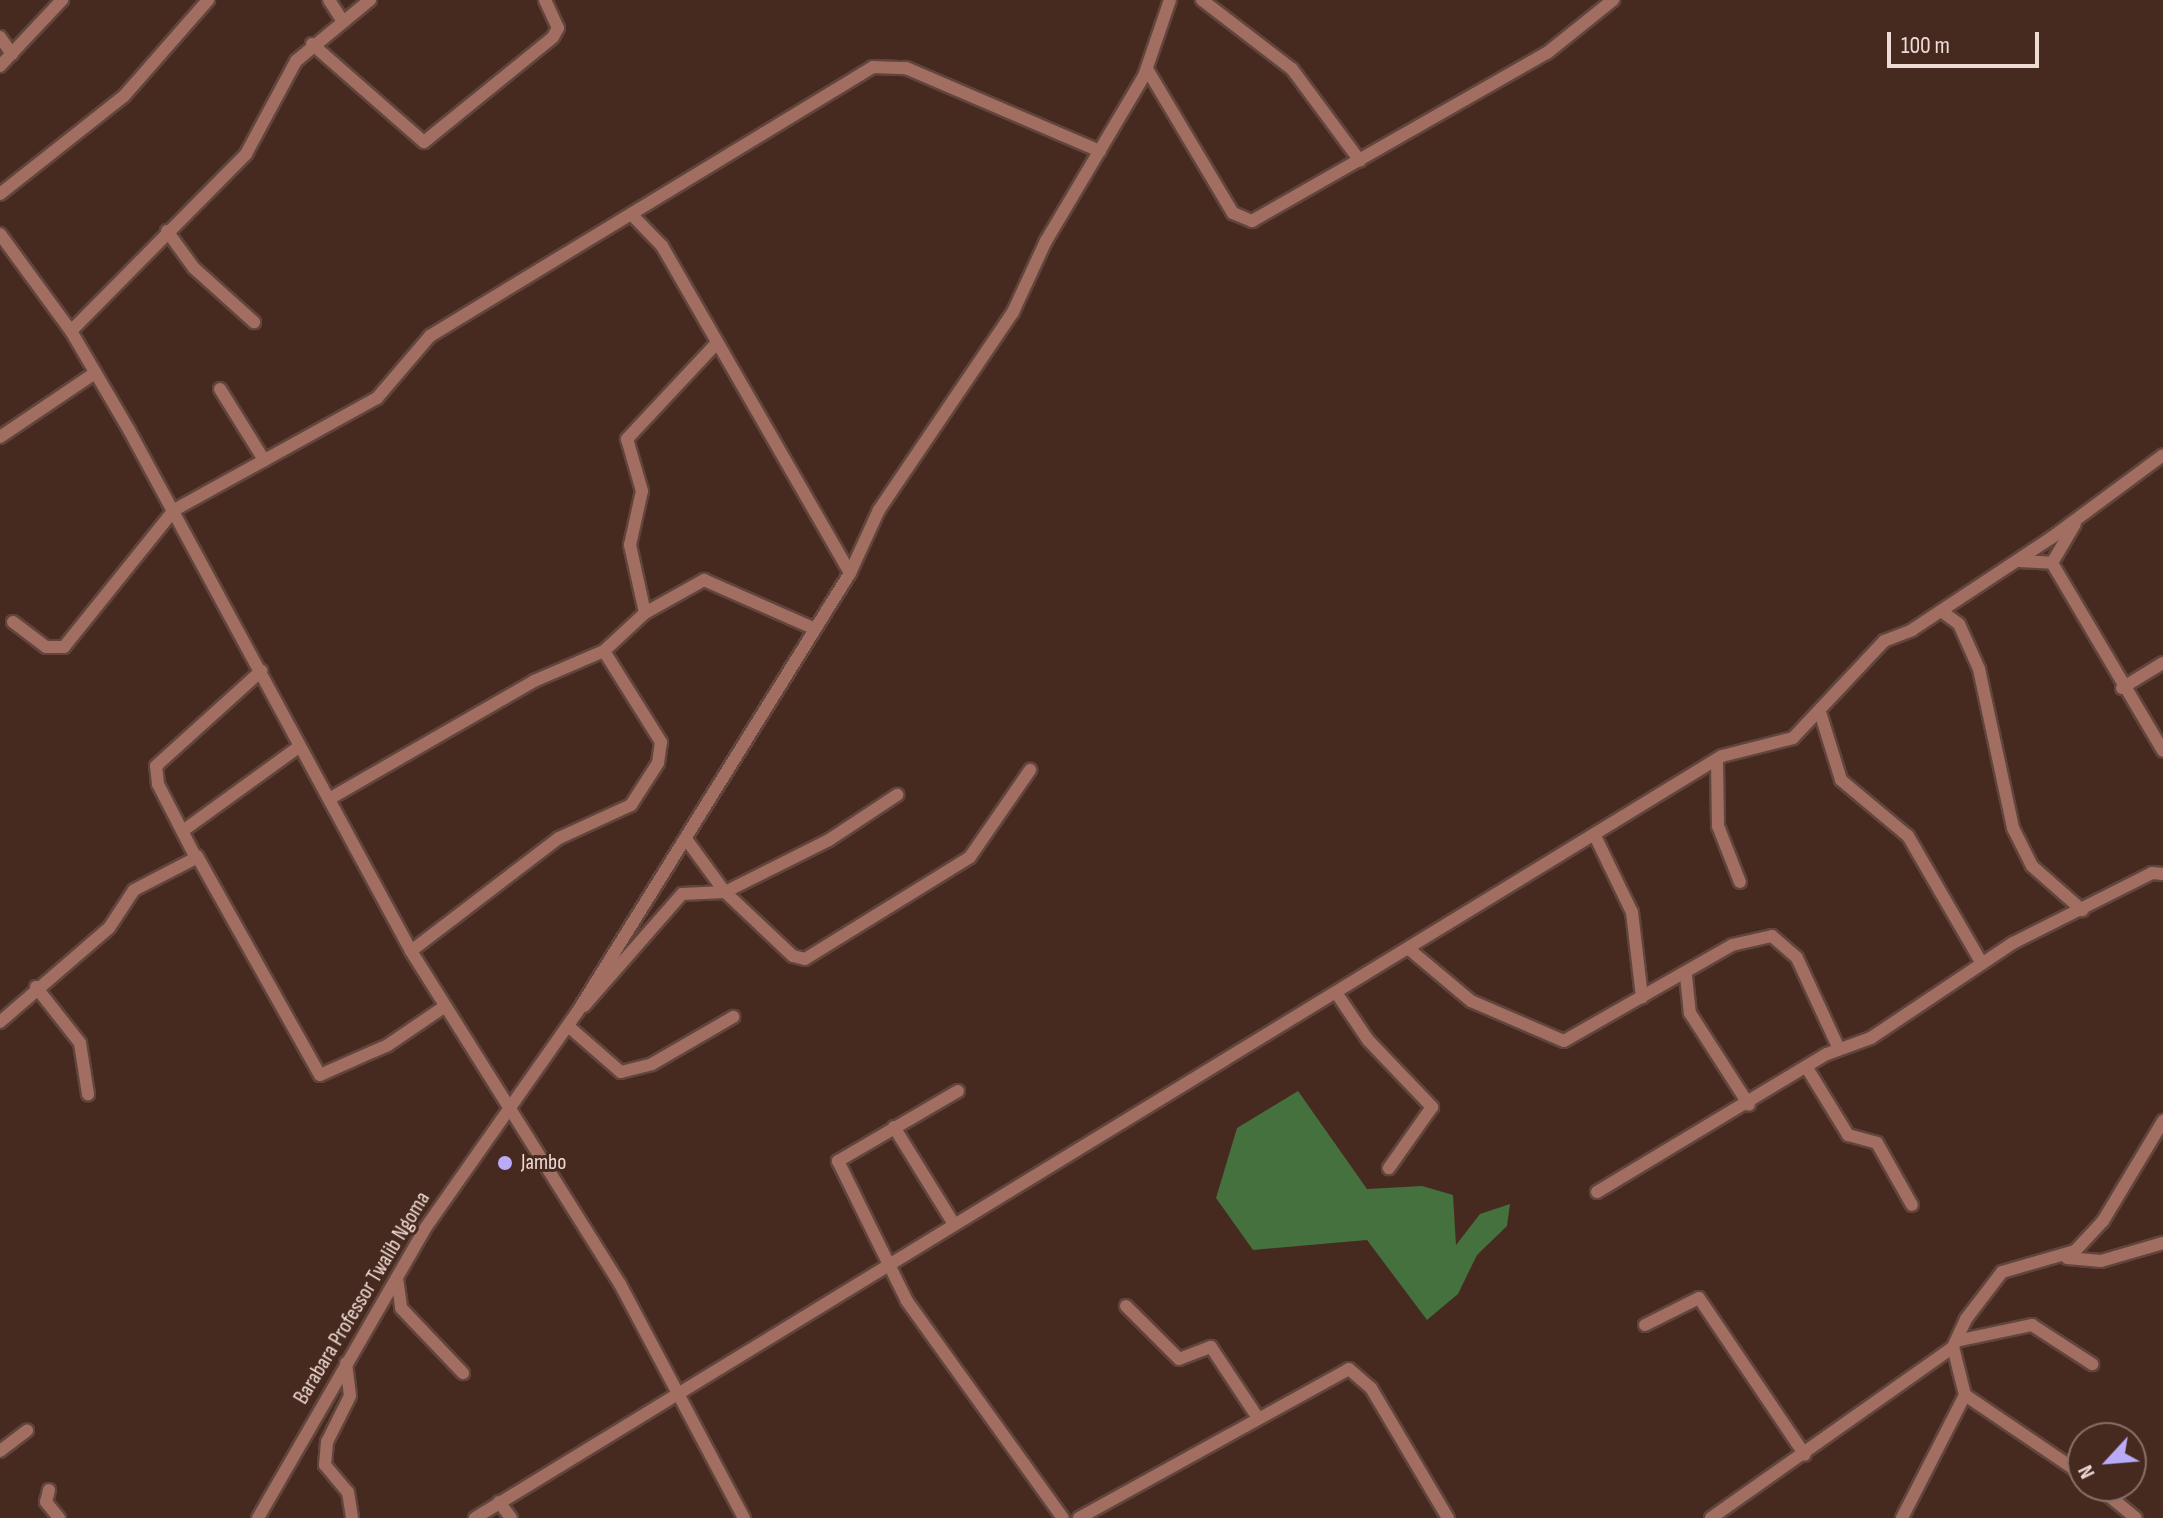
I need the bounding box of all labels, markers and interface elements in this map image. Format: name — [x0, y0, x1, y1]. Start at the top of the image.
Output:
scale bar — [1891, 16, 2043, 66]
text: 100 m — [1901, 31, 1950, 60]
place label: Jambo — [521, 1150, 566, 1176]
marker: Jambo — [496, 1154, 514, 1172]
street label: Barabara Professor Twalib Ngoma — [288, 1187, 436, 1409]
north arrow — [2067, 1422, 2147, 1502]
text: N — [2072, 1461, 2101, 1483]

